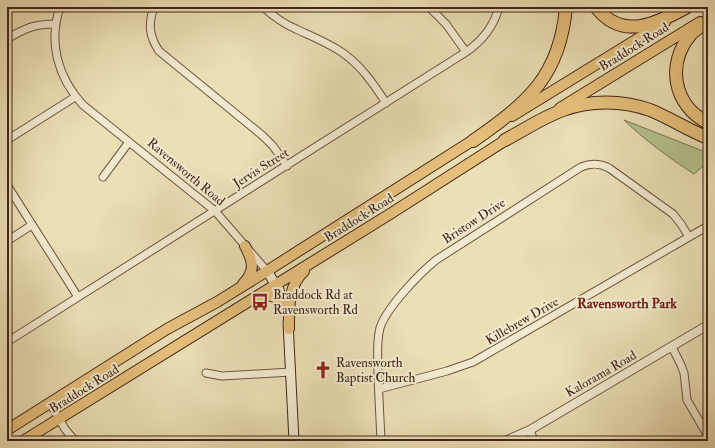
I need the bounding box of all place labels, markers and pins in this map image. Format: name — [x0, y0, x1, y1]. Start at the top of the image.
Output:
place label: Braddock Rd at Ravensworth Rd — [273, 287, 359, 318]
bus stop icon: Braddock Rd at Ravensworth Rd — [250, 292, 270, 312]
place label: Ravensworth Baptist Church — [336, 355, 416, 387]
church icon: Ravensworth Baptist Church — [313, 360, 333, 380]

